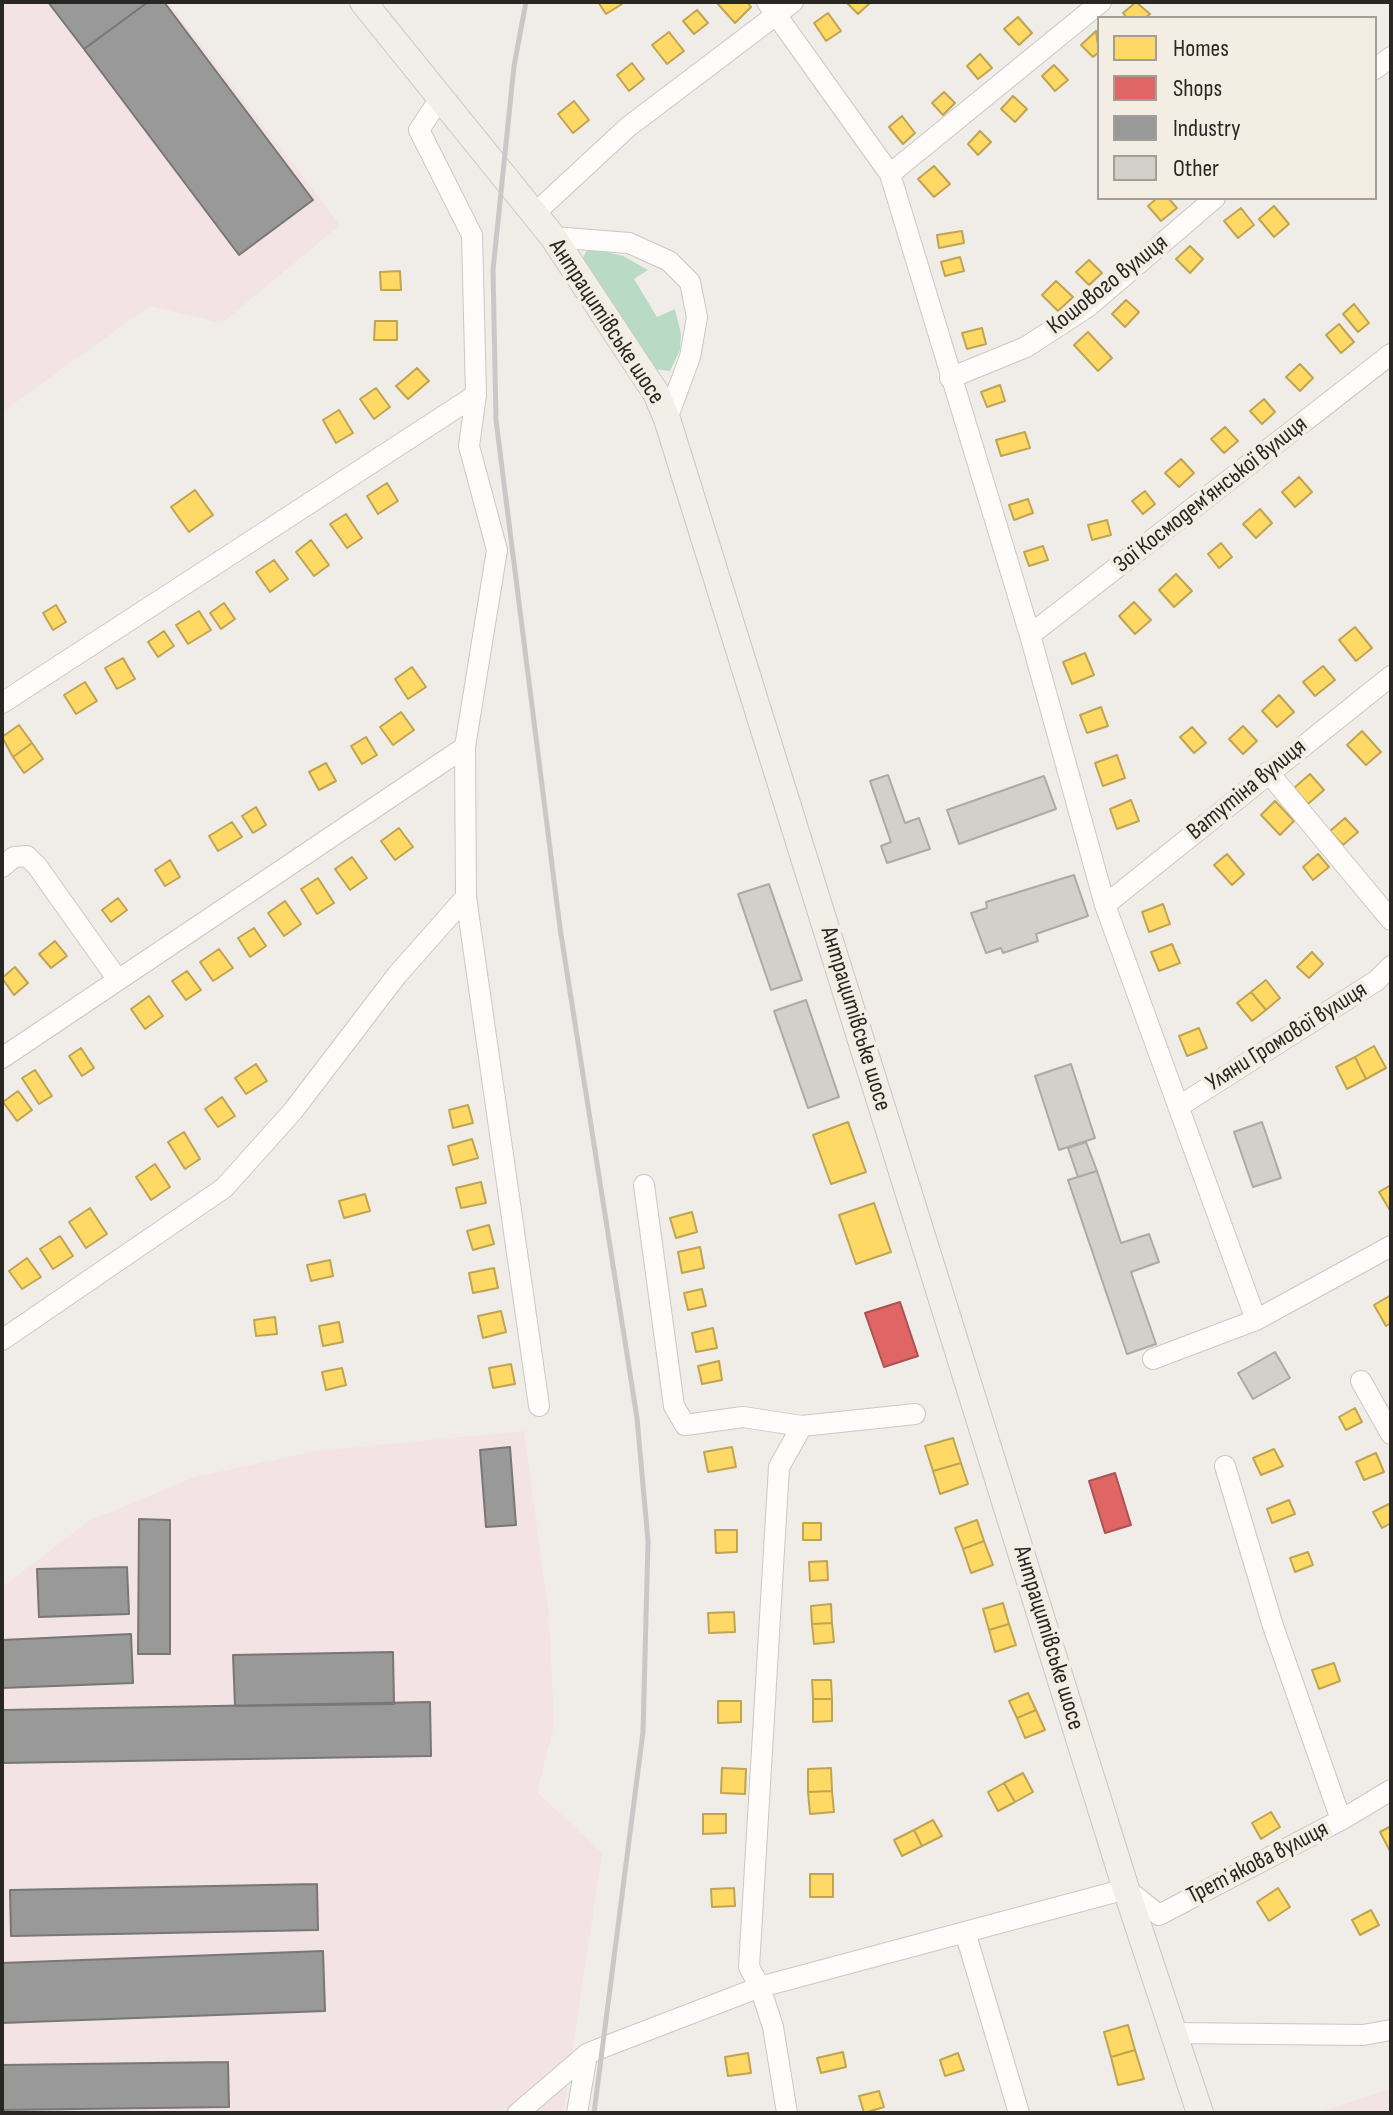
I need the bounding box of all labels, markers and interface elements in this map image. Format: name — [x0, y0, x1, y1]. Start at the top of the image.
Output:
legend — [1097, 16, 1377, 200]
text: Homes — [1173, 34, 1229, 63]
text: Shops — [1173, 74, 1222, 103]
text: Industry — [1173, 114, 1240, 143]
text: Other — [1173, 154, 1219, 183]
street label: Кошового вулиця — [1042, 229, 1174, 341]
street label: Антрацитівське шосе — [542, 234, 670, 410]
street label: Зої Космодем’янської вулиця — [1108, 410, 1314, 580]
street label: Ватутіна вулиця — [1182, 733, 1312, 847]
street label: Антрацитівське шосе — [813, 923, 897, 1115]
street label: Уляни Громової вулиця — [1201, 976, 1373, 1098]
street label: Антрацитівське шосе — [1006, 1542, 1090, 1734]
street label: Третʼякова вулиця — [1183, 1815, 1333, 1911]

